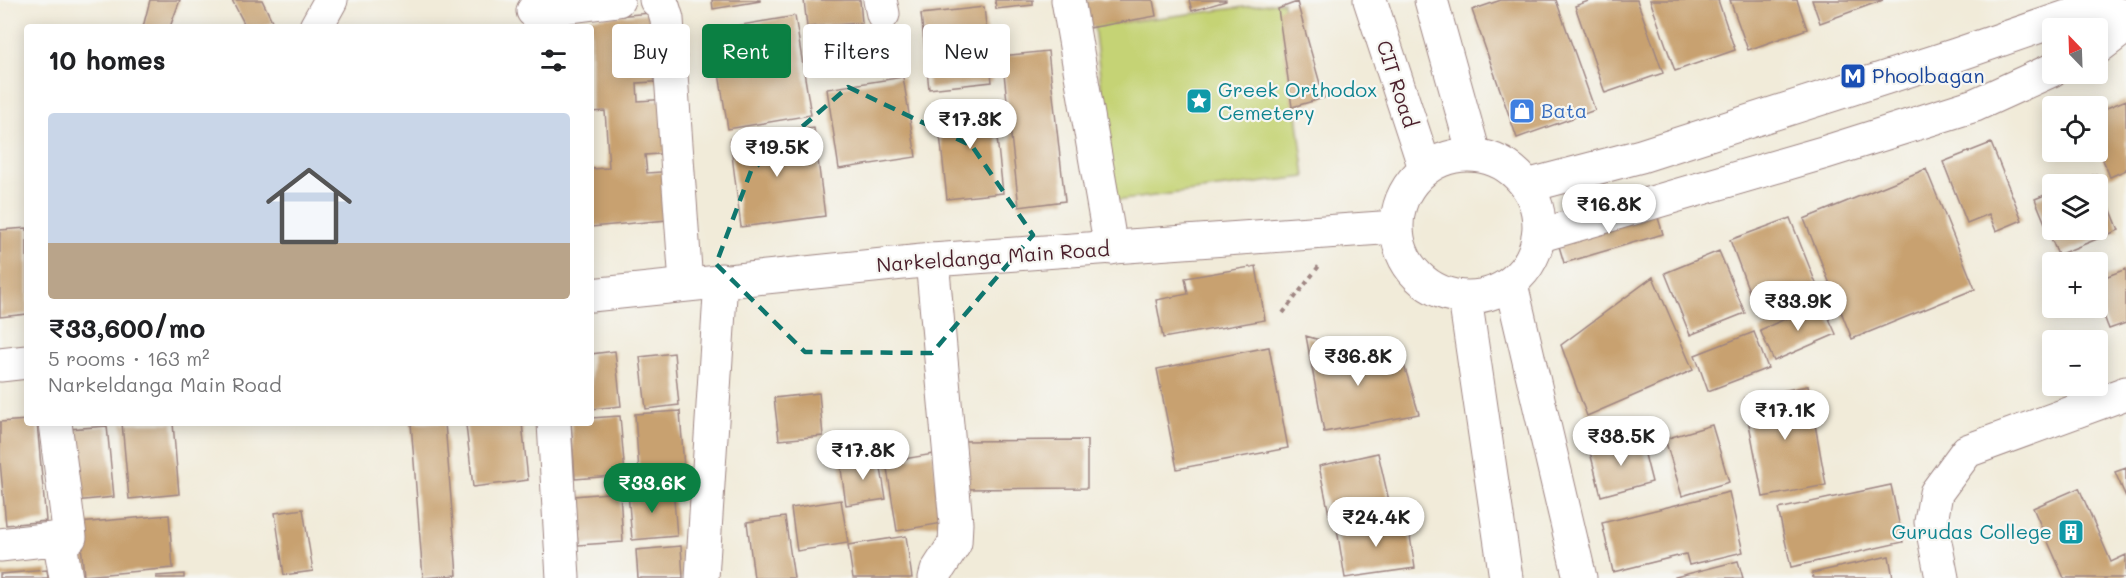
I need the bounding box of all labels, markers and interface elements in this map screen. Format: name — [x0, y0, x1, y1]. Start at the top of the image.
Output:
north arrow — [2042, 18, 2108, 84]
map controls — [2042, 18, 2108, 396]
chip: Buy — [612, 24, 690, 78]
chip: Rent — [702, 24, 791, 78]
chip: Filters — [803, 24, 911, 78]
chip: New — [923, 24, 1010, 78]
street label: CIT Road — [1372, 37, 1424, 131]
text: 10 homes — [48, 43, 166, 77]
icon: filters — [537, 44, 570, 77]
metro station icon: Phoolbagan — [1838, 61, 1868, 91]
place label: Phoolbagan — [1872, 62, 1985, 88]
place label: Greek Orthodox Cemetery — [1218, 76, 1377, 125]
place icon: Greek Orthodox Cemetery — [1184, 86, 1214, 116]
shop icon: Bata — [1507, 96, 1537, 126]
button: locate — [2042, 96, 2108, 162]
place label: Bata — [1541, 97, 1587, 123]
pin: ₹17.3K — [921, 99, 1019, 150]
text: ₹17.3K — [938, 105, 1002, 131]
pin: ₹19.5K — [728, 127, 826, 178]
text: ₹19.5K — [744, 133, 810, 159]
icon: home — [255, 152, 363, 260]
button: layers — [2042, 174, 2108, 240]
pin: ₹16.8K — [1560, 184, 1658, 235]
text: ₹16.8K — [1576, 190, 1642, 216]
street label: Narkeldanga Main Road — [875, 235, 1110, 277]
button: + — [2042, 252, 2108, 318]
pin: ₹33.9K — [1749, 281, 1847, 332]
text: ₹33.9K — [1764, 287, 1832, 313]
text: ₹33,600/mo — [48, 311, 205, 345]
button: − — [2042, 330, 2108, 396]
pin: ₹36.8K — [1309, 336, 1407, 387]
text: ₹36.8K — [1323, 342, 1393, 368]
text: 5 rooms · 163 m² — [48, 345, 210, 371]
text: Narkeldanga Main Road — [48, 371, 282, 397]
pin: ₹17.1K — [1736, 390, 1834, 441]
text: ₹17.1K — [1754, 396, 1816, 422]
pin: ₹38.5K — [1572, 416, 1670, 467]
text: ₹38.5K — [1587, 422, 1655, 448]
pin: ₹17.8K — [814, 430, 912, 481]
text: ₹17.8K — [831, 436, 895, 462]
pin: ₹33.6K — [603, 463, 701, 514]
text: ₹33.6K — [618, 469, 686, 495]
pin: ₹24.4K — [1327, 497, 1425, 548]
text: ₹24.4K — [1341, 503, 1411, 529]
building icon: Gurudas College — [2056, 517, 2086, 547]
place label: Gurudas College — [1891, 518, 2052, 544]

